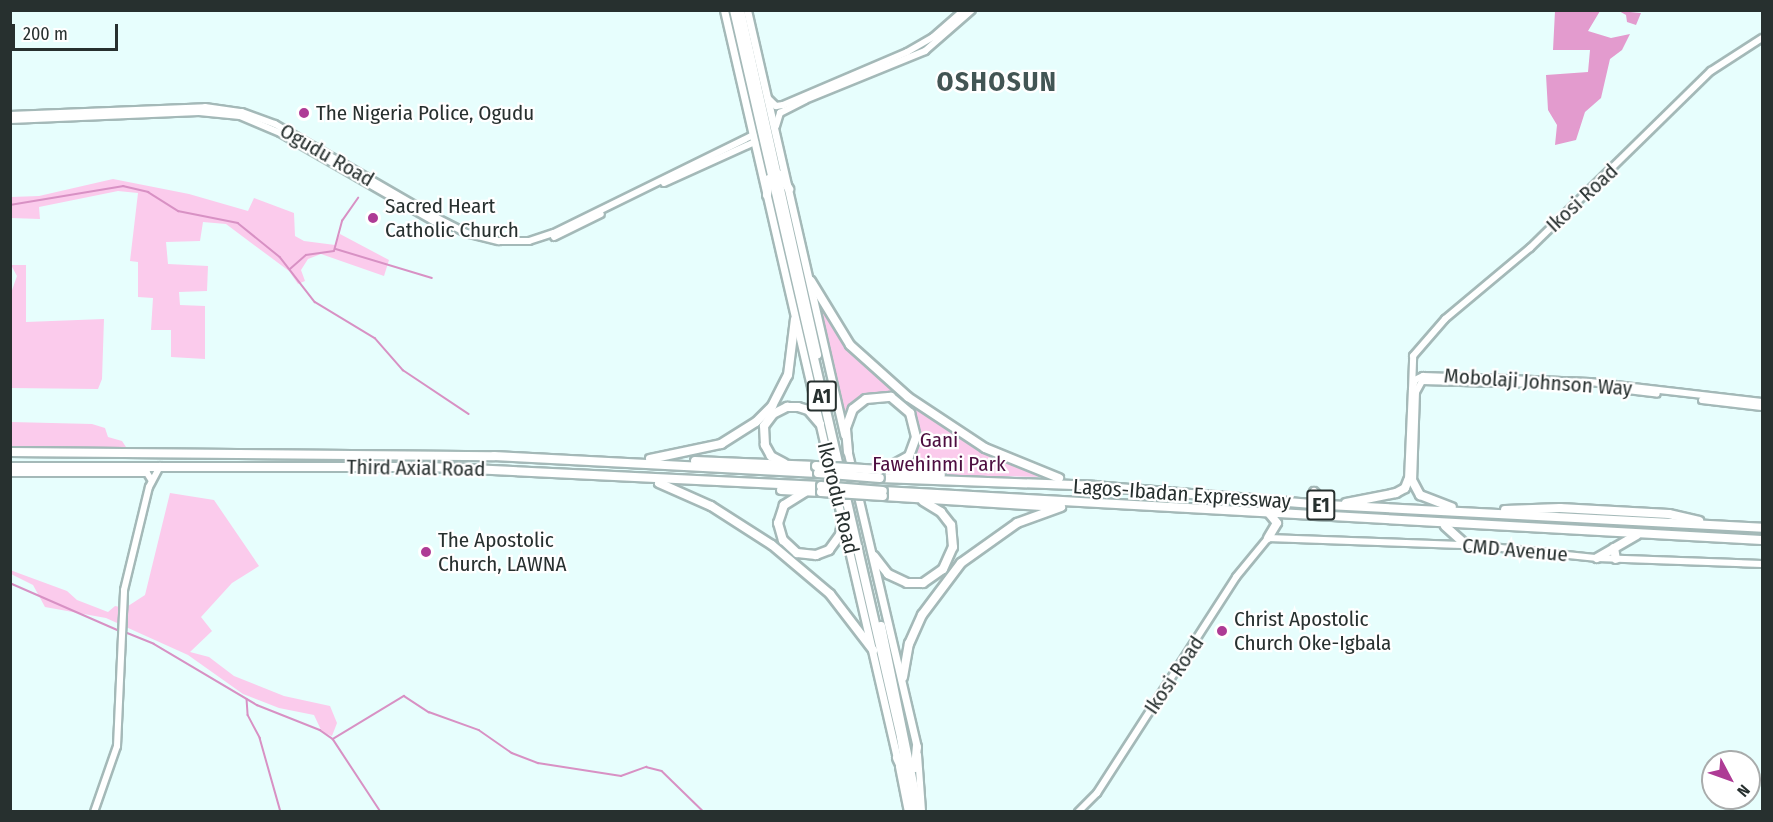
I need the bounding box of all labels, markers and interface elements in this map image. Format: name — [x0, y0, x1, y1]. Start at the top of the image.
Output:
scale bar — [15, 12, 122, 50]
text: 200 m — [23, 23, 68, 45]
district label: OSHOSUN — [937, 67, 1057, 99]
place label: The Nigeria Police, Ogudu — [316, 100, 534, 126]
marker: The Nigeria Police, Ogudu — [297, 106, 311, 120]
street label: Ogudu Road — [275, 118, 379, 192]
street label: Ikosi Road — [1541, 158, 1623, 238]
place label: Sacred Heart Catholic Church — [385, 193, 519, 243]
marker: Sacred Heart Catholic Church — [366, 211, 380, 225]
street label: Mobolaji Johnson Way — [1443, 363, 1633, 401]
road number: A1 — [806, 379, 838, 413]
park label: Gani Fawehinmi Park — [872, 427, 1006, 477]
street label: Ikorodu Road — [812, 439, 864, 557]
street label: Third Axial Road — [346, 454, 486, 482]
street label: Lagos-Ibadan Expressway — [1072, 474, 1292, 514]
road number: E1 — [1306, 488, 1336, 522]
place label: The Apostolic Church, LAWNA — [438, 527, 566, 577]
street label: CMD Avenue — [1461, 533, 1569, 567]
marker: The Apostolic Church, LAWNA — [419, 545, 433, 559]
place label: Christ Apostolic Church Oke-Igbala — [1234, 606, 1391, 656]
marker: Christ Apostolic Church Oke-Igbala — [1215, 624, 1229, 638]
street label: Ikosi Road — [1139, 631, 1209, 719]
north arrow — [1701, 750, 1761, 810]
text: N — [1733, 781, 1754, 801]

